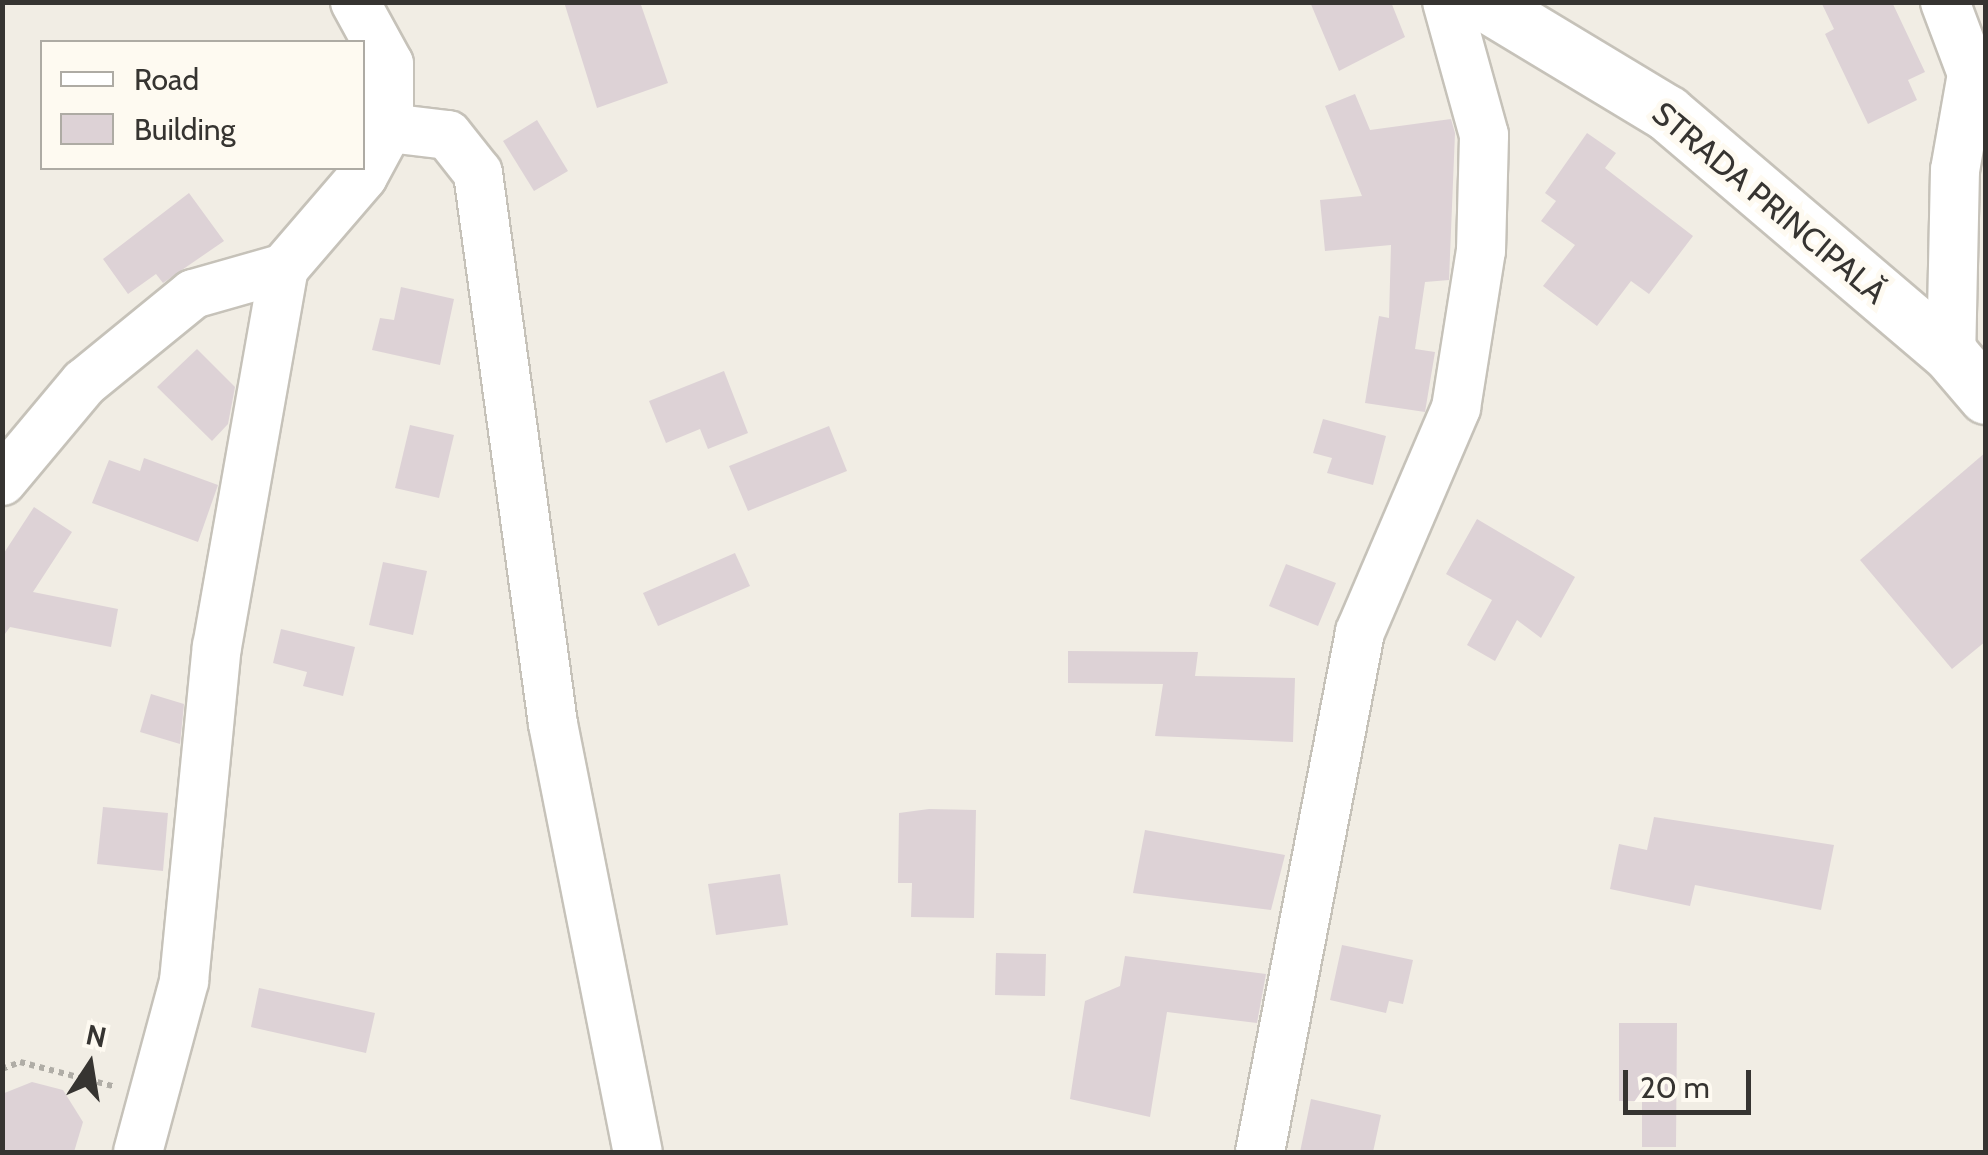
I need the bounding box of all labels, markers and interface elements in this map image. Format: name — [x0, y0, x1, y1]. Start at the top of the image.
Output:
legend — [40, 40, 365, 170]
text: Road — [134, 61, 199, 98]
street label: STRADA PRINCIPALĂ — [1644, 94, 1894, 312]
text: Building — [134, 111, 236, 148]
north arrow — [40, 1015, 140, 1115]
text: N — [83, 1017, 109, 1054]
scale bar — [1628, 1050, 1756, 1112]
text: 20 m — [1640, 1069, 1710, 1106]

